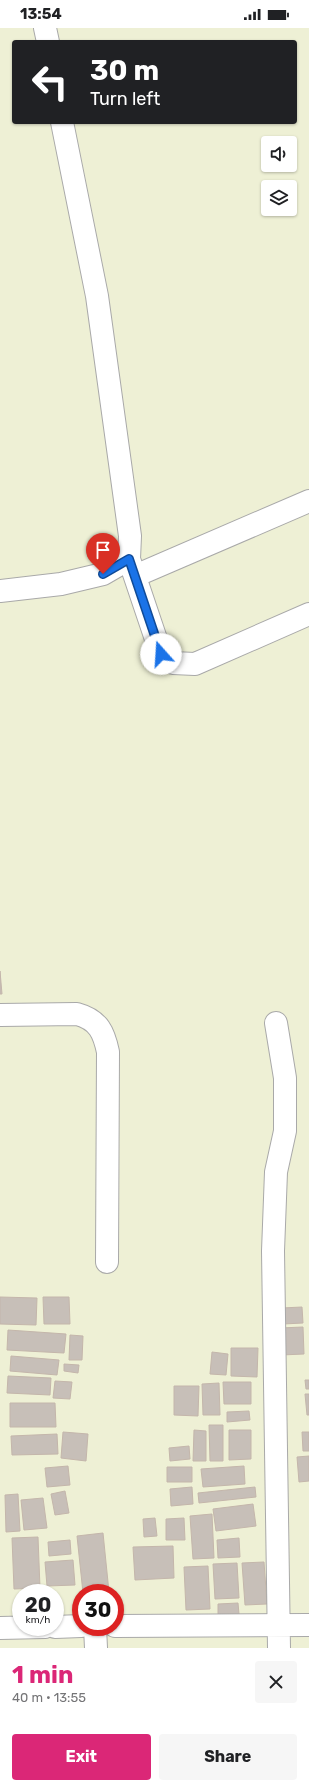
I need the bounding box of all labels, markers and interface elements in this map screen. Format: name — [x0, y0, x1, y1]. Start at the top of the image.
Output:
text: 13:54 — [20, 5, 62, 23]
text: 30 m — [90, 54, 159, 87]
icon: left — [24, 56, 76, 108]
text: Turn left — [90, 88, 160, 110]
map controls — [261, 136, 297, 216]
button: sound — [261, 136, 297, 172]
button: layers — [261, 180, 297, 216]
pin — [86, 533, 120, 574]
icon: arrive — [92, 539, 114, 561]
position arrow — [140, 633, 182, 675]
speed limit sign: 30 — [72, 1584, 124, 1636]
text: 20 — [25, 1593, 51, 1617]
text: km/h — [26, 1614, 50, 1626]
text: 1 min — [12, 1661, 73, 1689]
button: close — [255, 1661, 297, 1703]
text: 40 m · 13:55 — [12, 1690, 86, 1705]
button: Exit — [12, 1734, 151, 1780]
button: Share — [159, 1734, 297, 1780]

